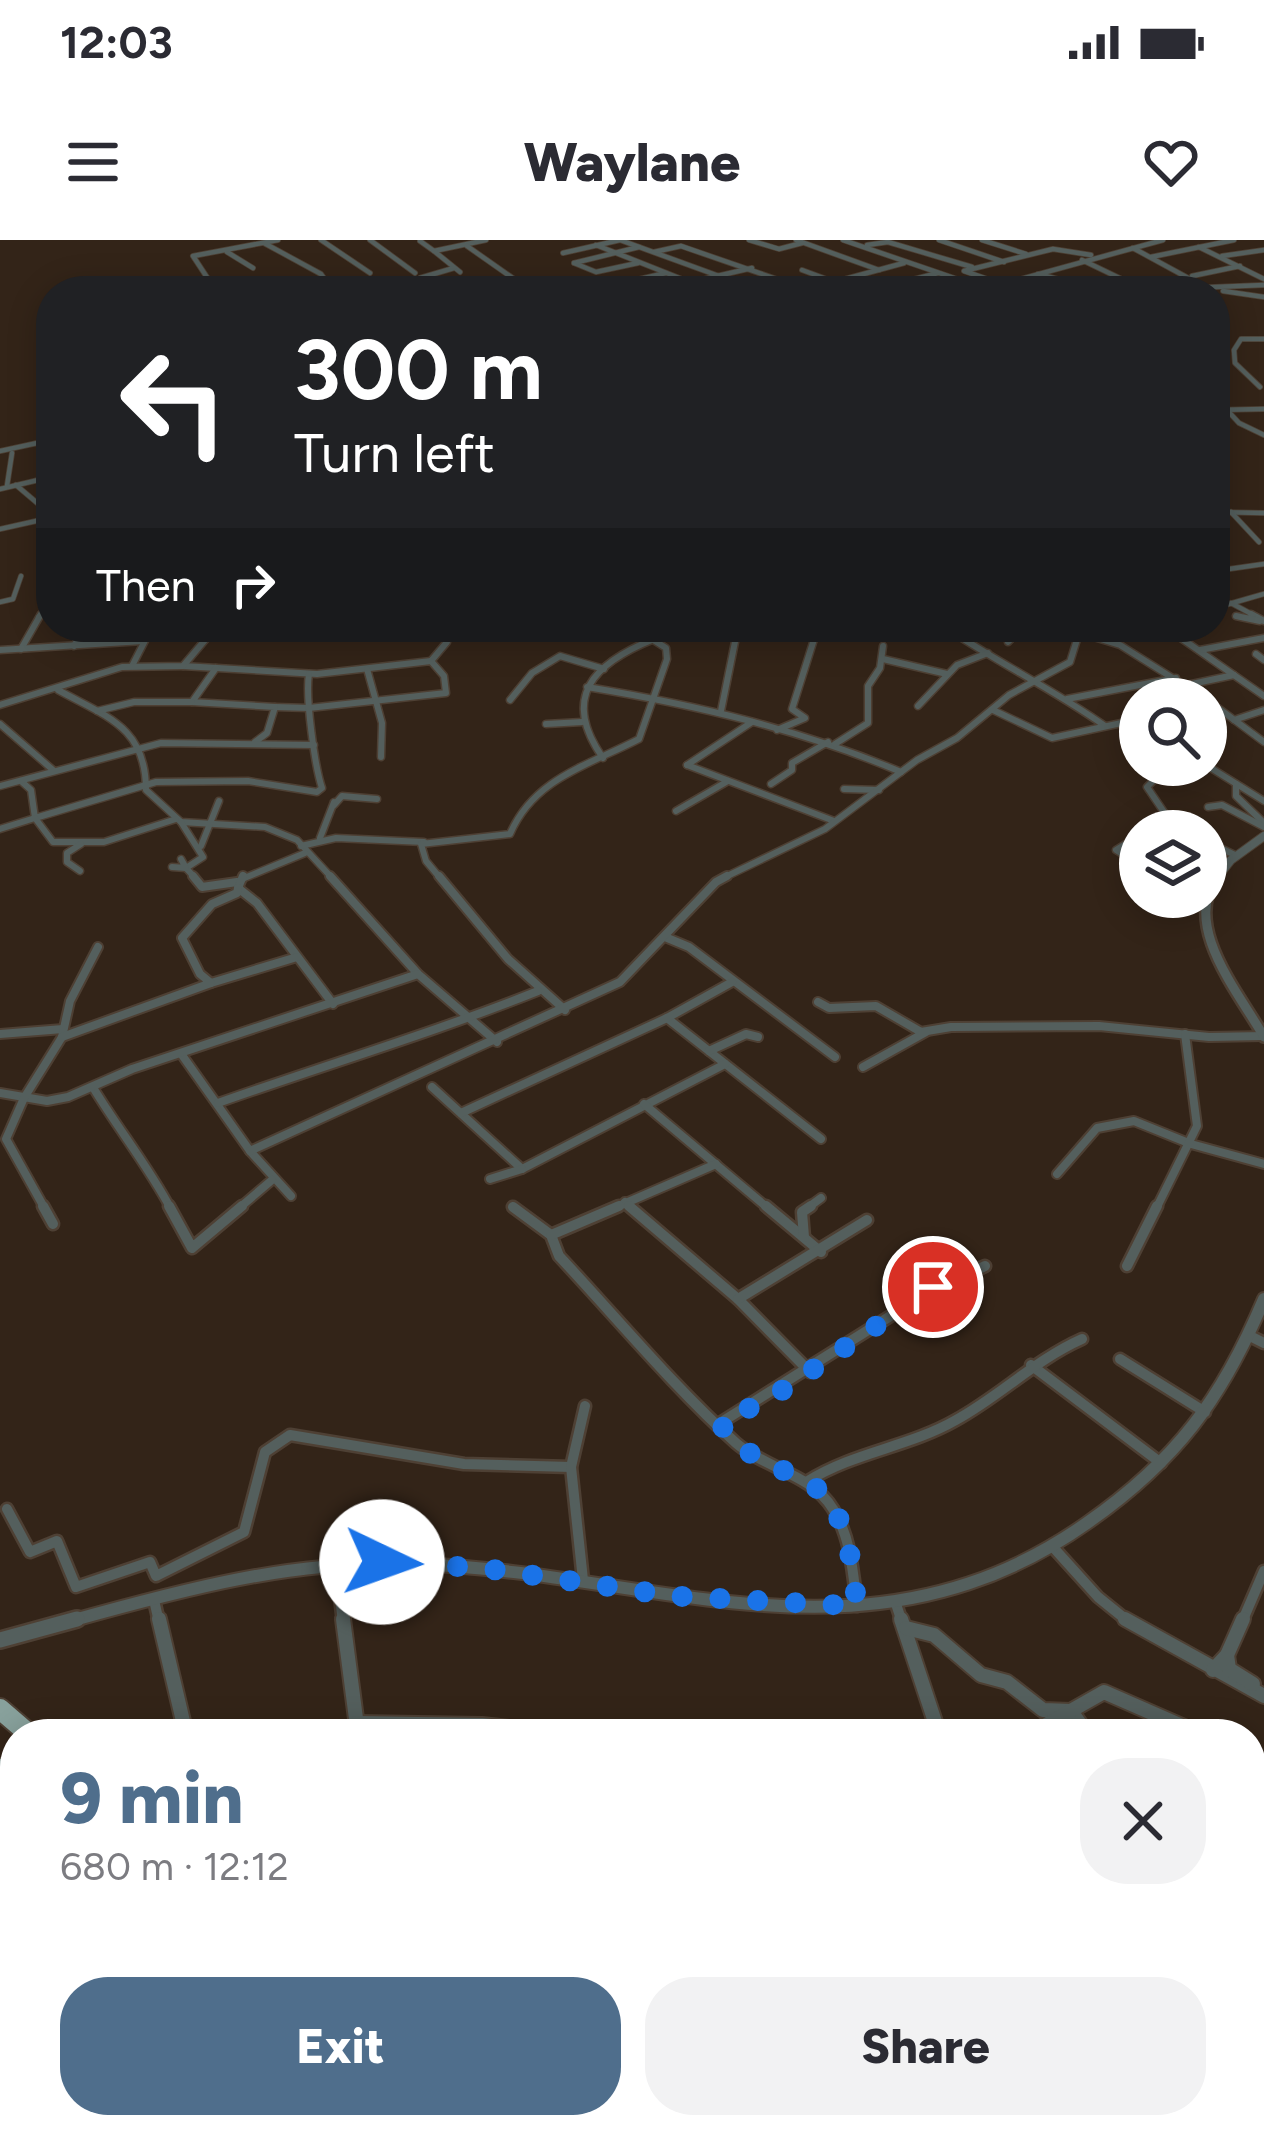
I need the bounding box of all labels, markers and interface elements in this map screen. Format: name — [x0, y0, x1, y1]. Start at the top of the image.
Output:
text: 12:03 — [60, 15, 173, 69]
icon: menu — [60, 129, 126, 195]
icon: heart — [1138, 129, 1204, 195]
text: Waylane — [524, 130, 740, 195]
text: 300 m — [294, 319, 543, 420]
icon: left — [96, 324, 252, 480]
text: Turn left — [294, 421, 495, 486]
icon: right — [220, 552, 286, 618]
text: Then — [96, 558, 196, 612]
map controls — [1119, 678, 1227, 918]
button: search — [1119, 678, 1227, 786]
button: layers — [1119, 810, 1227, 918]
pin — [882, 1236, 984, 1338]
icon: arrive — [900, 1254, 966, 1320]
position arrow — [319, 1499, 445, 1625]
text: 9 min — [60, 1755, 244, 1841]
button: close — [1080, 1758, 1206, 1884]
text: 680 m · 12:12 — [60, 1843, 289, 1890]
button: Exit — [60, 1977, 621, 2115]
button: Share — [645, 1977, 1206, 2115]

